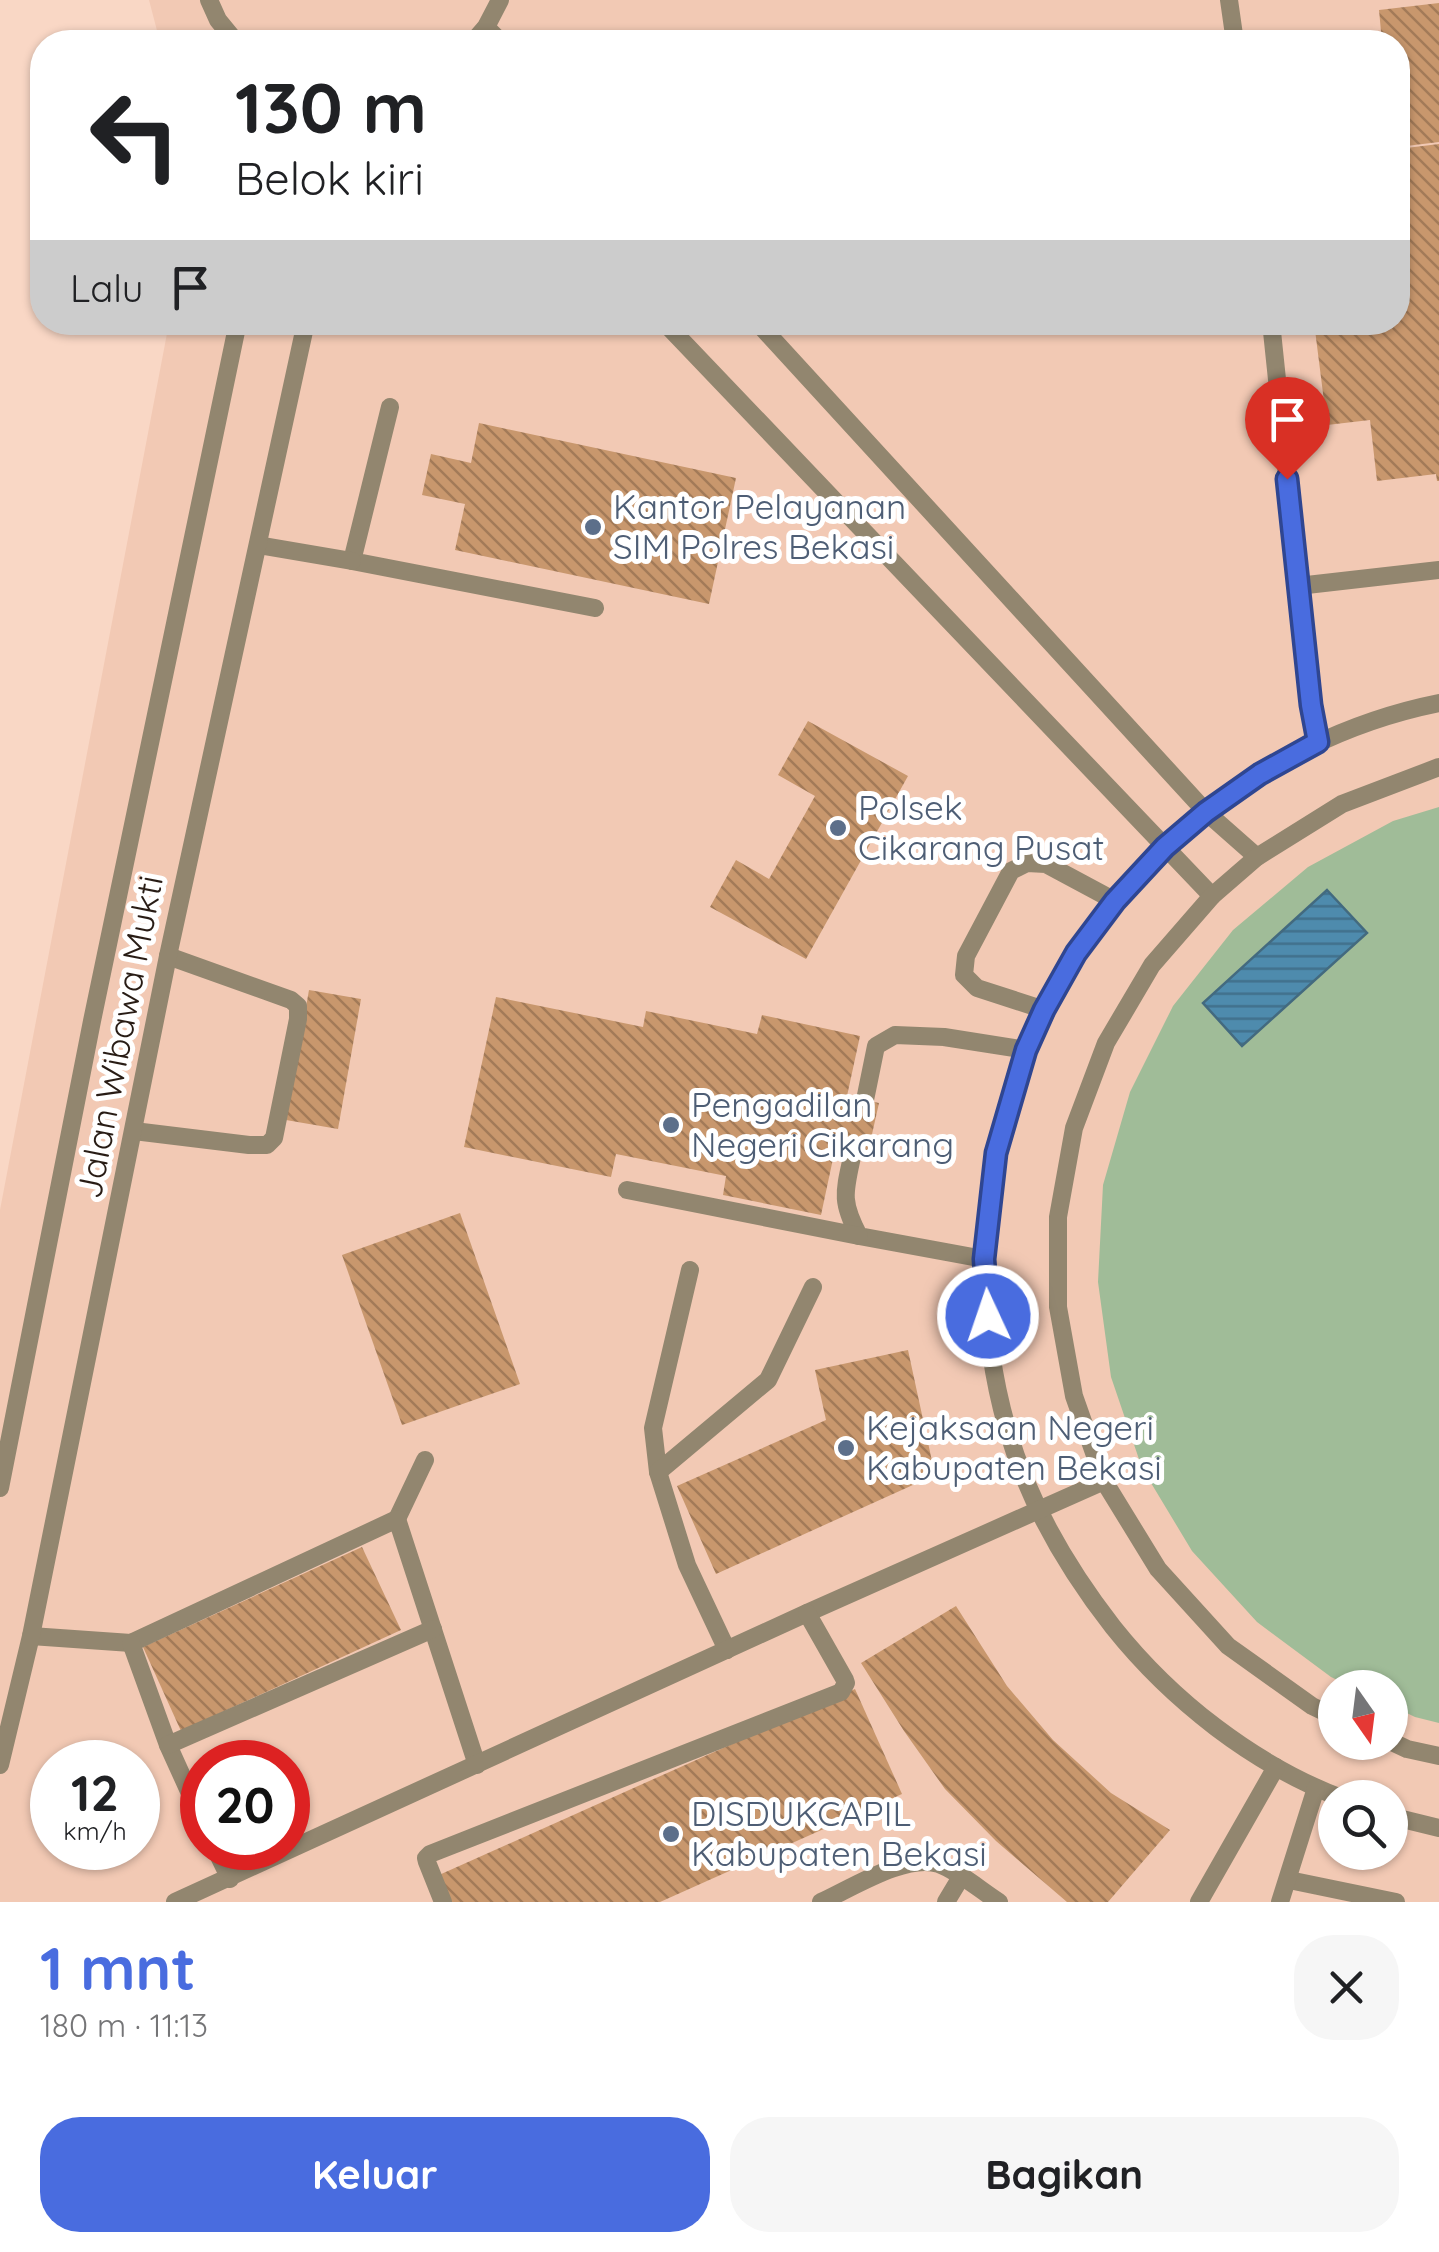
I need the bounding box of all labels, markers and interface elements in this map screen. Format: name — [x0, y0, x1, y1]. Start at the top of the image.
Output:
text: 130 m — [235, 63, 427, 151]
icon: left — [70, 70, 200, 200]
text: Belok kiri — [235, 150, 424, 206]
icon: arrive — [163, 260, 218, 315]
text: Lalu — [70, 264, 143, 312]
pin — [1245, 377, 1330, 480]
icon: arrive — [1260, 392, 1315, 447]
place label: Kantor Pelayanan SIM Polres Bekasi — [613, 484, 906, 568]
marker: Kantor Pelayanan SIM Polres Bekasi — [582, 516, 604, 538]
place label: Polsek Cikarang Pusat — [858, 785, 1104, 869]
marker: Polsek Cikarang Pusat — [827, 817, 849, 839]
street label: Jalan Wibawa Mukti — [66, 872, 172, 1202]
place label: Pengadilan Negeri Cikarang — [691, 1082, 954, 1166]
marker: Pengadilan Negeri Cikarang — [660, 1114, 682, 1136]
position arrow — [936, 1264, 1040, 1368]
place label: Kejaksaan Negeri Kabupaten Bekasi — [866, 1405, 1162, 1489]
marker: Kejaksaan Negeri Kabupaten Bekasi — [835, 1437, 857, 1459]
north arrow — [1318, 1670, 1408, 1760]
map controls — [1318, 1670, 1408, 1870]
speed limit sign: 20 — [180, 1740, 310, 1870]
text: 12 — [71, 1761, 119, 1824]
button: search — [1318, 1780, 1408, 1870]
place label: DISDUKCAPIL Kabupaten Bekasi — [691, 1791, 987, 1875]
text: km/h — [63, 1815, 127, 1846]
marker: DISDUKCAPIL Kabupaten Bekasi — [660, 1823, 682, 1845]
text: 1 mnt — [40, 1930, 196, 2005]
button: close — [1294, 1935, 1399, 2040]
text: 180 m · 11:13 — [40, 2005, 208, 2045]
button: Keluar — [40, 2117, 710, 2232]
button: Bagikan — [730, 2117, 1399, 2232]

